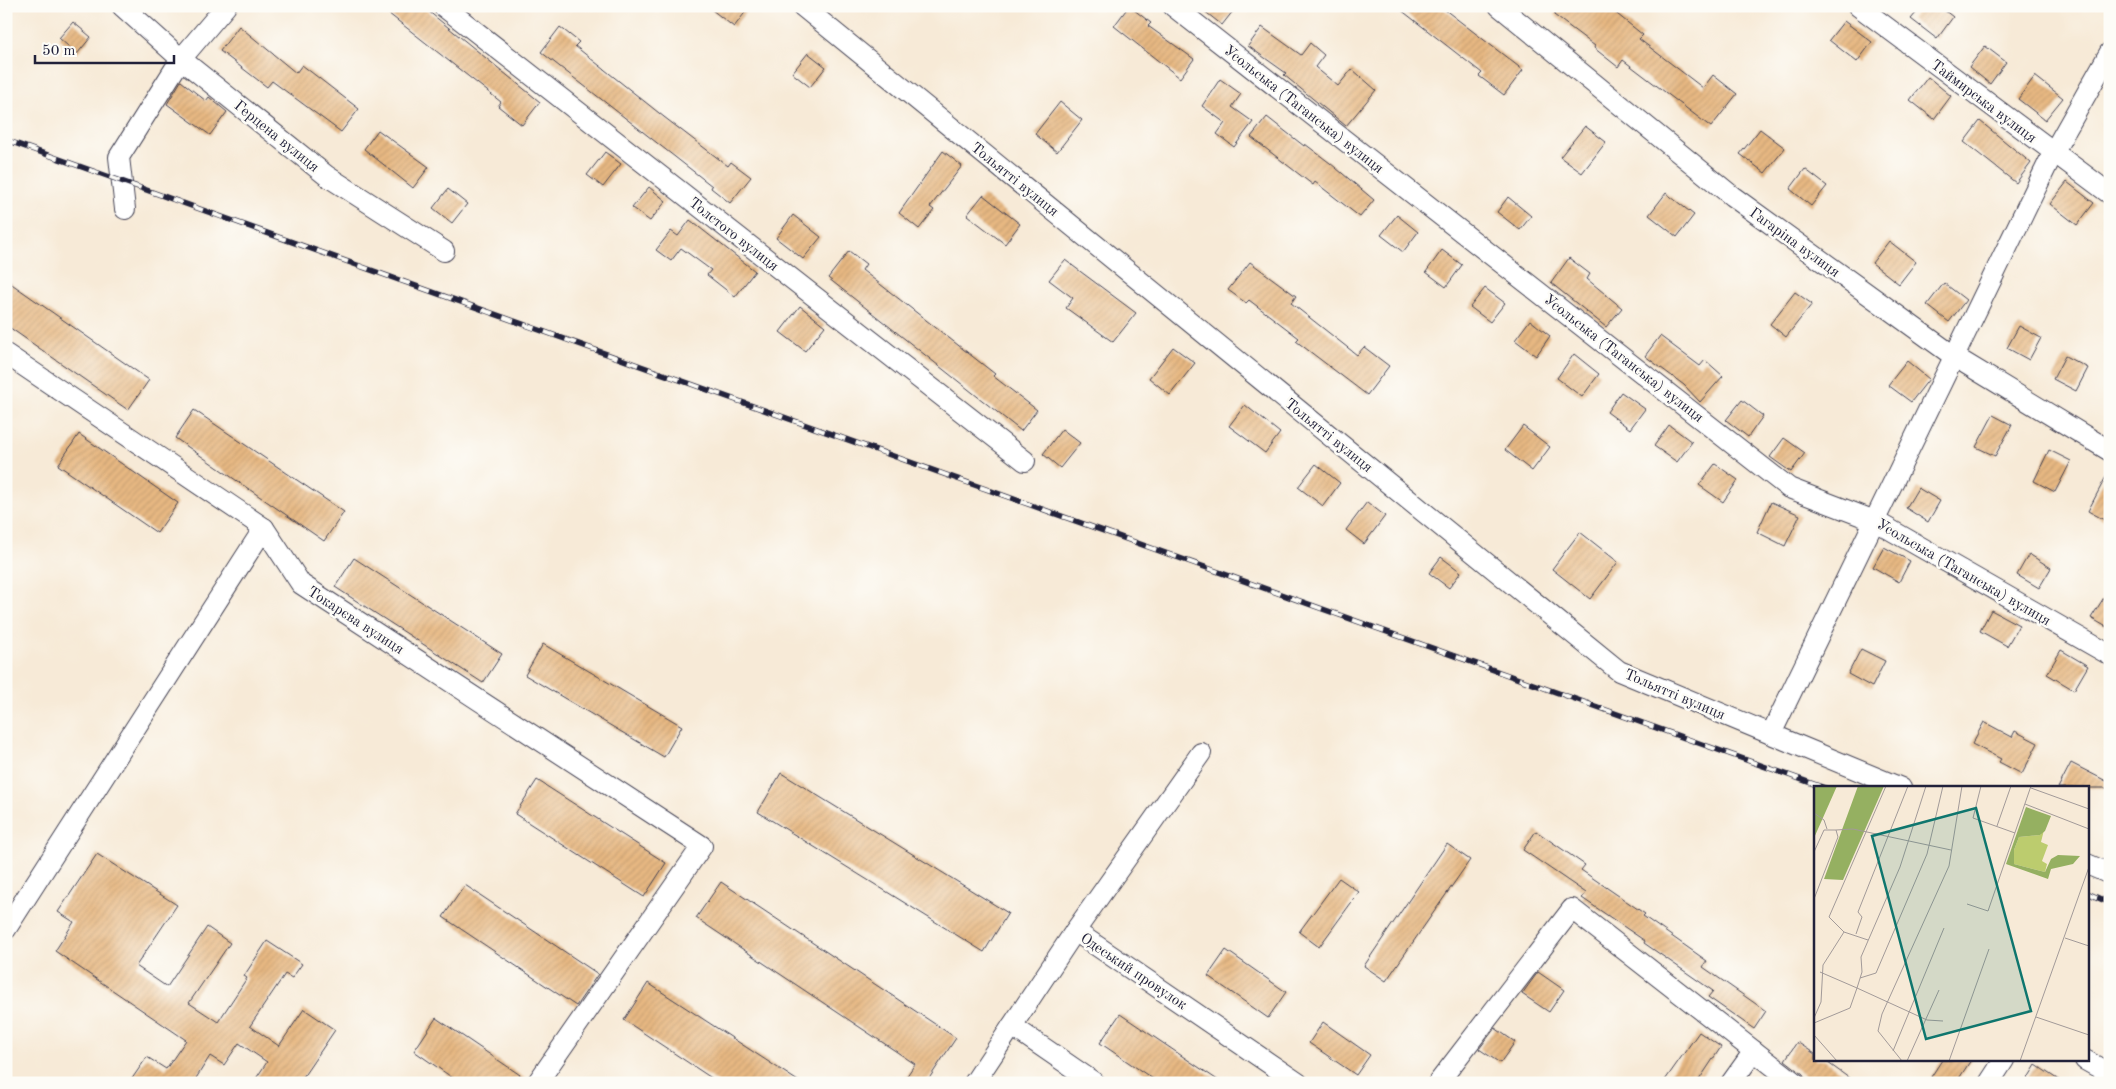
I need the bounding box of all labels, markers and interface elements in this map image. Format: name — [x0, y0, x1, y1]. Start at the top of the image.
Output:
scale bar — [35, 32, 174, 64]
street label: Усольська (Таганська) вулиця — [1220, 43, 1386, 177]
text: 50 m — [42, 44, 76, 59]
street label: Таймирська вулиця — [1928, 58, 2039, 147]
street label: Герцена вулиця — [231, 99, 321, 176]
street label: Тольятті вулиця — [967, 140, 1061, 220]
street label: Толстого вулиця — [685, 196, 781, 275]
street label: Гагаріна вулиця — [1746, 206, 1842, 281]
street label: Усольська (Таганська) вулиця — [1540, 292, 1706, 426]
street label: Тольятті вулиця — [1281, 396, 1375, 476]
street label: Усольська (Таганська) вулиця — [1874, 517, 2053, 629]
street label: Токарєва вулиця — [304, 585, 406, 658]
street label: Тольятті вулиця — [1622, 667, 1727, 723]
inset map — [1814, 786, 2088, 1062]
street label: Одеський провулок — [1077, 931, 1189, 1014]

